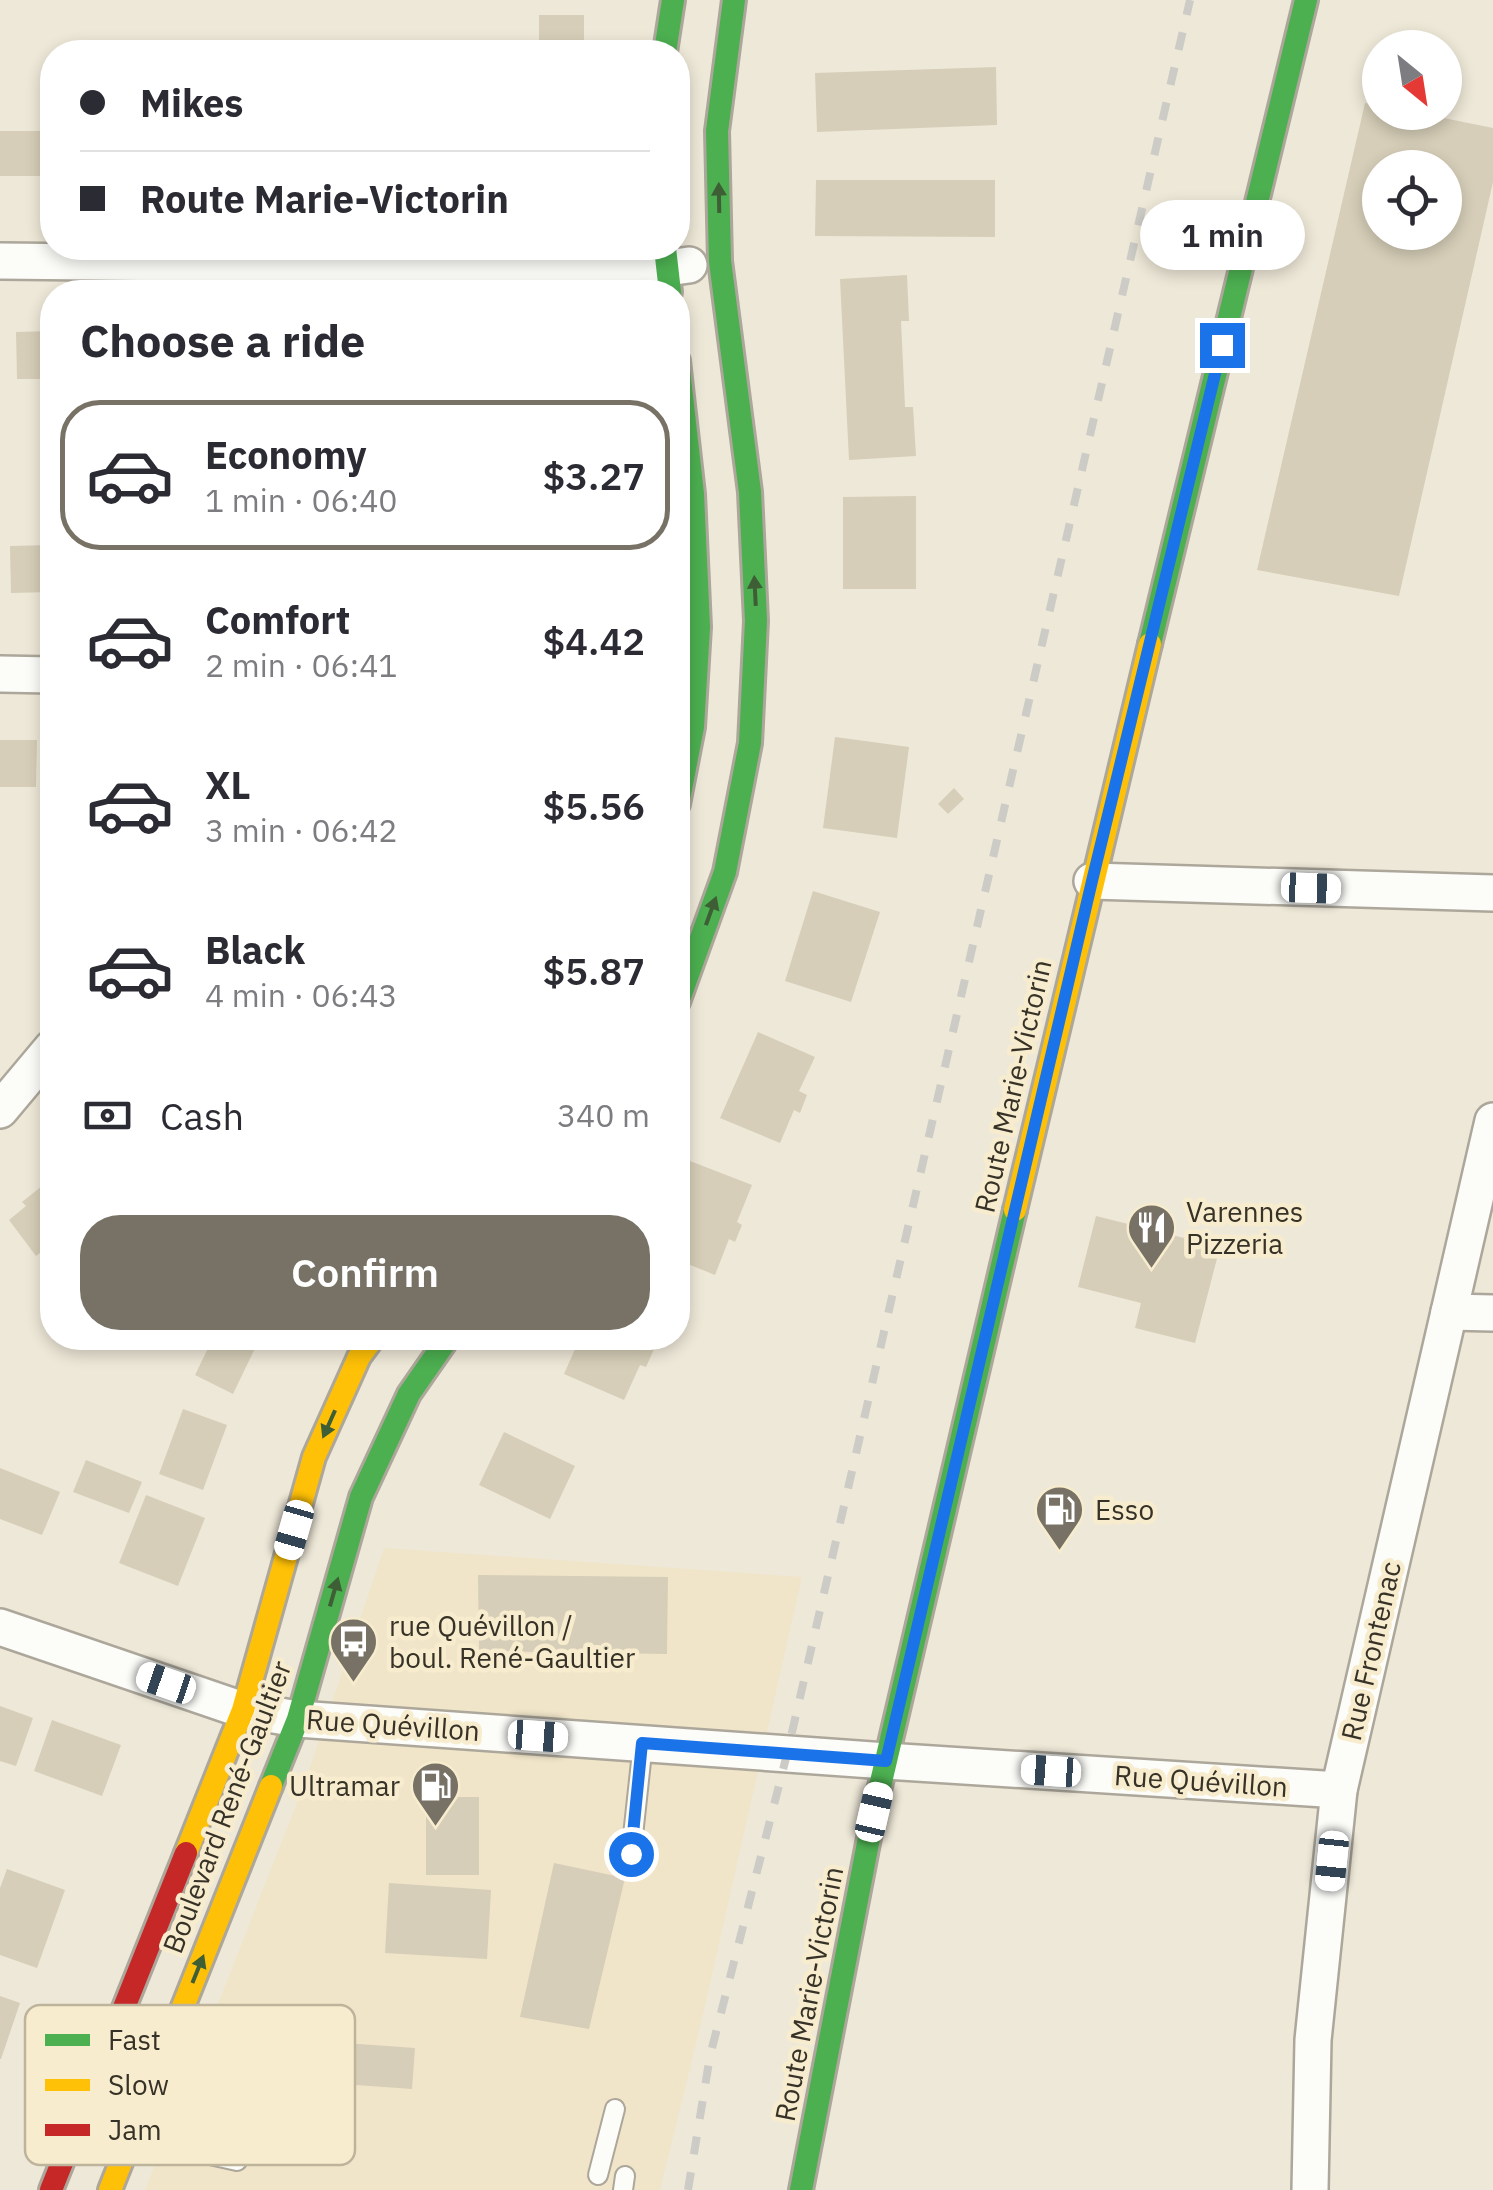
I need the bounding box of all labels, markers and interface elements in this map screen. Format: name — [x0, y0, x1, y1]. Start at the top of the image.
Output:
north arrow — [1362, 30, 1462, 130]
map controls — [1362, 30, 1462, 250]
text: Mikes — [140, 78, 243, 127]
button: locate — [1362, 150, 1462, 250]
text: Route Marie-Victorin — [140, 174, 509, 223]
one-way arrow — [710, 181, 726, 213]
callout: 1 min — [1140, 200, 1304, 270]
text: 1 min — [1181, 214, 1264, 256]
text: Choose a ride — [80, 311, 365, 369]
route end — [1200, 323, 1245, 368]
icon: car — [85, 430, 175, 520]
text: Economy — [205, 430, 367, 479]
text: $3.27 — [542, 451, 645, 500]
text: 1 min · 06:40 — [205, 479, 398, 521]
one-way arrow — [746, 574, 762, 606]
icon: car — [85, 595, 175, 685]
text: Comfort — [205, 595, 350, 644]
text: $4.42 — [542, 616, 645, 665]
text: 2 min · 06:41 — [205, 644, 398, 686]
icon: car — [85, 760, 175, 850]
text: XL — [205, 760, 251, 809]
text: $5.56 — [542, 781, 645, 830]
text: 3 min · 06:42 — [205, 809, 398, 851]
car — [1280, 872, 1342, 904]
one-way arrow — [704, 895, 719, 925]
icon: car — [85, 925, 175, 1015]
text: Black — [205, 925, 305, 974]
text: $5.87 — [542, 946, 645, 995]
street label: Route Marie-Victorin — [965, 956, 1060, 1216]
text: 4 min · 06:43 — [205, 974, 398, 1016]
icon: cash — [80, 1088, 135, 1143]
text: Cash — [160, 1091, 244, 1140]
text: 340 m — [557, 1094, 650, 1136]
place label: Varennes Pizzeria — [1186, 1193, 1304, 1262]
restaurant icon: Varennes Pizzeria — [1125, 1202, 1177, 1270]
button: Confirm — [80, 1215, 650, 1330]
one-way arrow — [321, 1409, 337, 1439]
fuel station icon: Esso — [1034, 1484, 1086, 1552]
place label: Esso — [1095, 1491, 1154, 1528]
car — [271, 1497, 317, 1563]
street label: Rue Frontenac — [1332, 1558, 1409, 1744]
one-way arrow — [327, 1576, 342, 1606]
place label: rue Quévillon / boul. René-Gaultier — [389, 1607, 635, 1676]
bus stop icon: rue Quévillon / boul. René-Gaultier — [328, 1616, 380, 1684]
street label: Boulevard René-Gaultier — [154, 1655, 299, 1958]
car — [133, 1659, 199, 1707]
street label: Rue Quévillon — [305, 1700, 481, 1749]
car — [507, 1719, 569, 1753]
car — [1020, 1754, 1082, 1788]
street label: Rue Quévillon — [1113, 1756, 1289, 1805]
fuel station icon: Ultramar — [409, 1760, 461, 1828]
place label: Ultramar — [289, 1767, 400, 1804]
car — [853, 1779, 895, 1845]
car — [1314, 1830, 1350, 1892]
route start — [609, 1832, 654, 1877]
street label: Route Marie-Victorin — [766, 1863, 851, 2124]
one-way arrow — [190, 1954, 206, 1984]
legend — [25, 2005, 355, 2165]
text: Fast — [108, 2021, 161, 2058]
text: Slow — [108, 2066, 169, 2103]
text: Jam — [108, 2111, 162, 2148]

